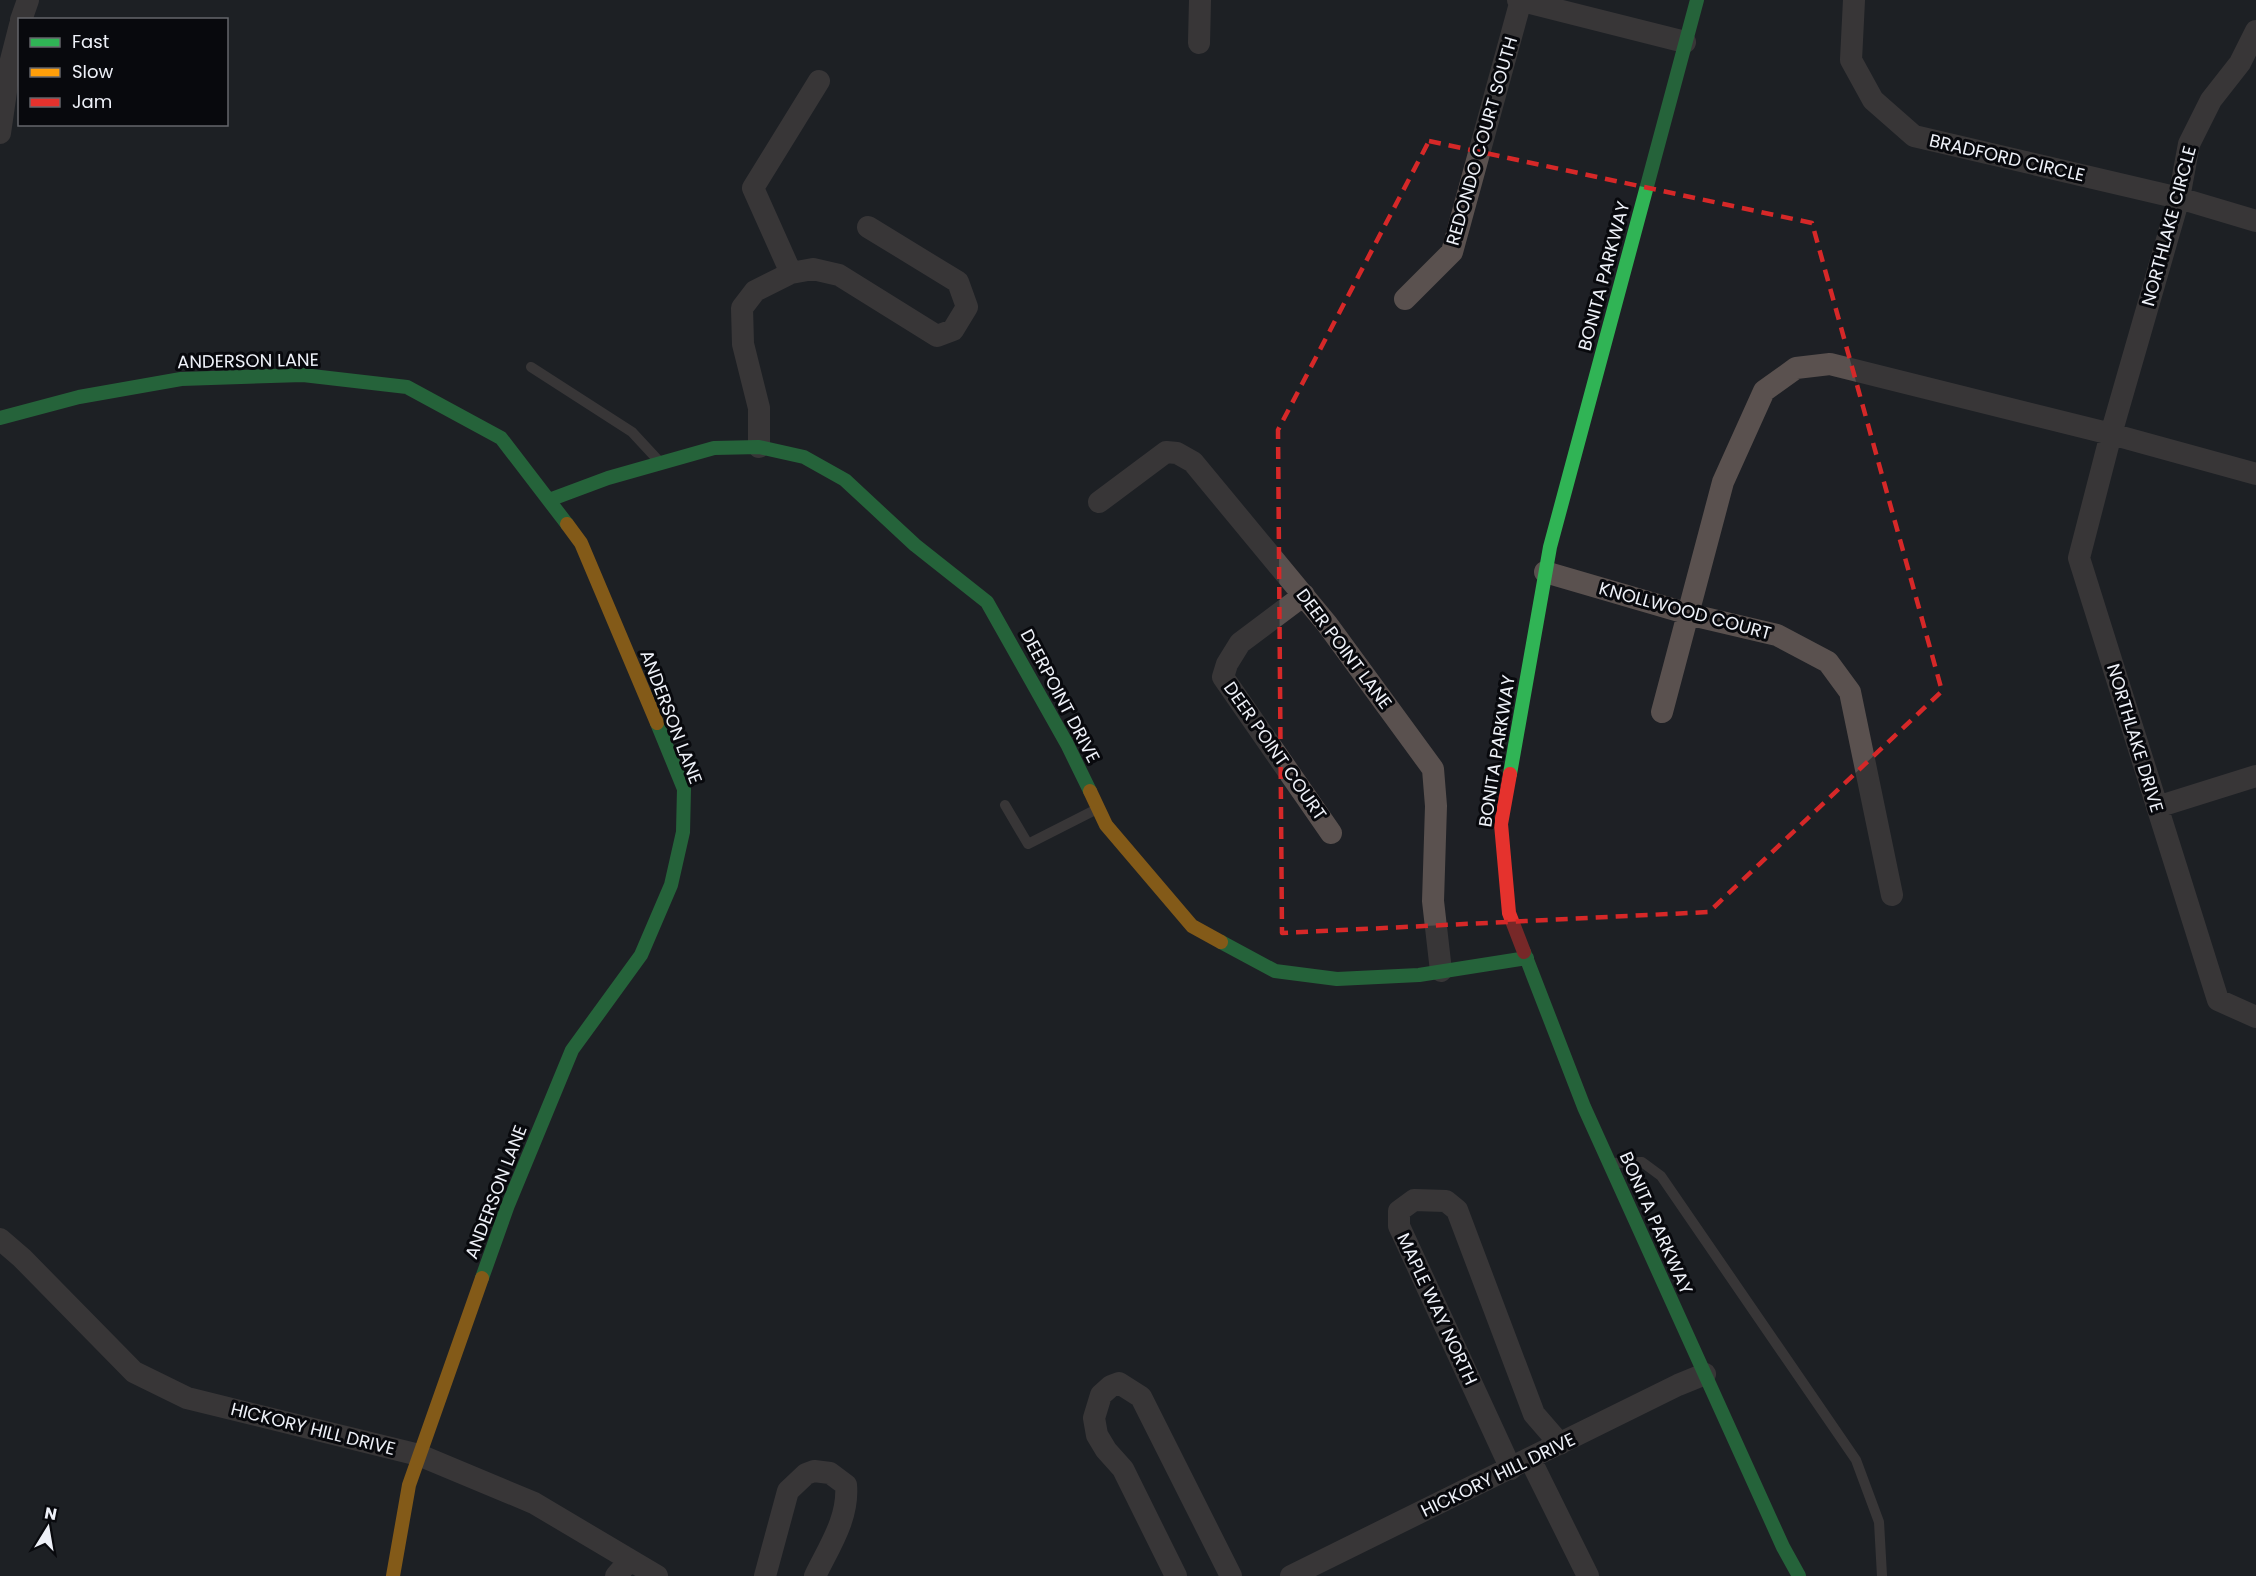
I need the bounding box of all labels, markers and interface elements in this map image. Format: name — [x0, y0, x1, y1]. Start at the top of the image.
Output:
legend — [18, 18, 228, 126]
text: Fast — [72, 29, 109, 54]
street label: REDONDO COURT SOUTH — [1440, 34, 1523, 248]
text: Slow — [72, 59, 114, 84]
text: Jam — [72, 89, 112, 114]
street label: BRADFORD CIRCLE — [1927, 127, 2087, 188]
street label: NORTHLAKE CIRCLE — [2135, 143, 2202, 309]
street label: BONITA PARKWAY — [1572, 198, 1636, 353]
street label: ANDERSON LANE — [177, 347, 319, 374]
street label: KNOLLWOOD COURT — [1596, 575, 1774, 646]
street label: DEER POINT LANE — [1291, 583, 1398, 714]
street label: DEERPOINT DRIVE — [1015, 625, 1106, 767]
street label: ANDERSON LANE — [634, 646, 709, 787]
street label: NORTHLAKE DRIVE — [2101, 660, 2170, 815]
street label: BONITA PARKWAY — [1472, 673, 1521, 829]
street label: DEER POINT COURT — [1218, 676, 1333, 825]
street label: ANDERSON LANE — [458, 1121, 533, 1262]
street label: BONITA PARKWAY — [1614, 1148, 1699, 1298]
street label: MAPLE WAY NORTH — [1391, 1229, 1484, 1389]
street label: HICKORY HILL DRIVE — [228, 1396, 398, 1461]
street label: HICKORY HILL DRIVE — [1416, 1426, 1579, 1523]
north arrow — [18, 1498, 78, 1558]
text: N — [43, 1501, 59, 1526]

